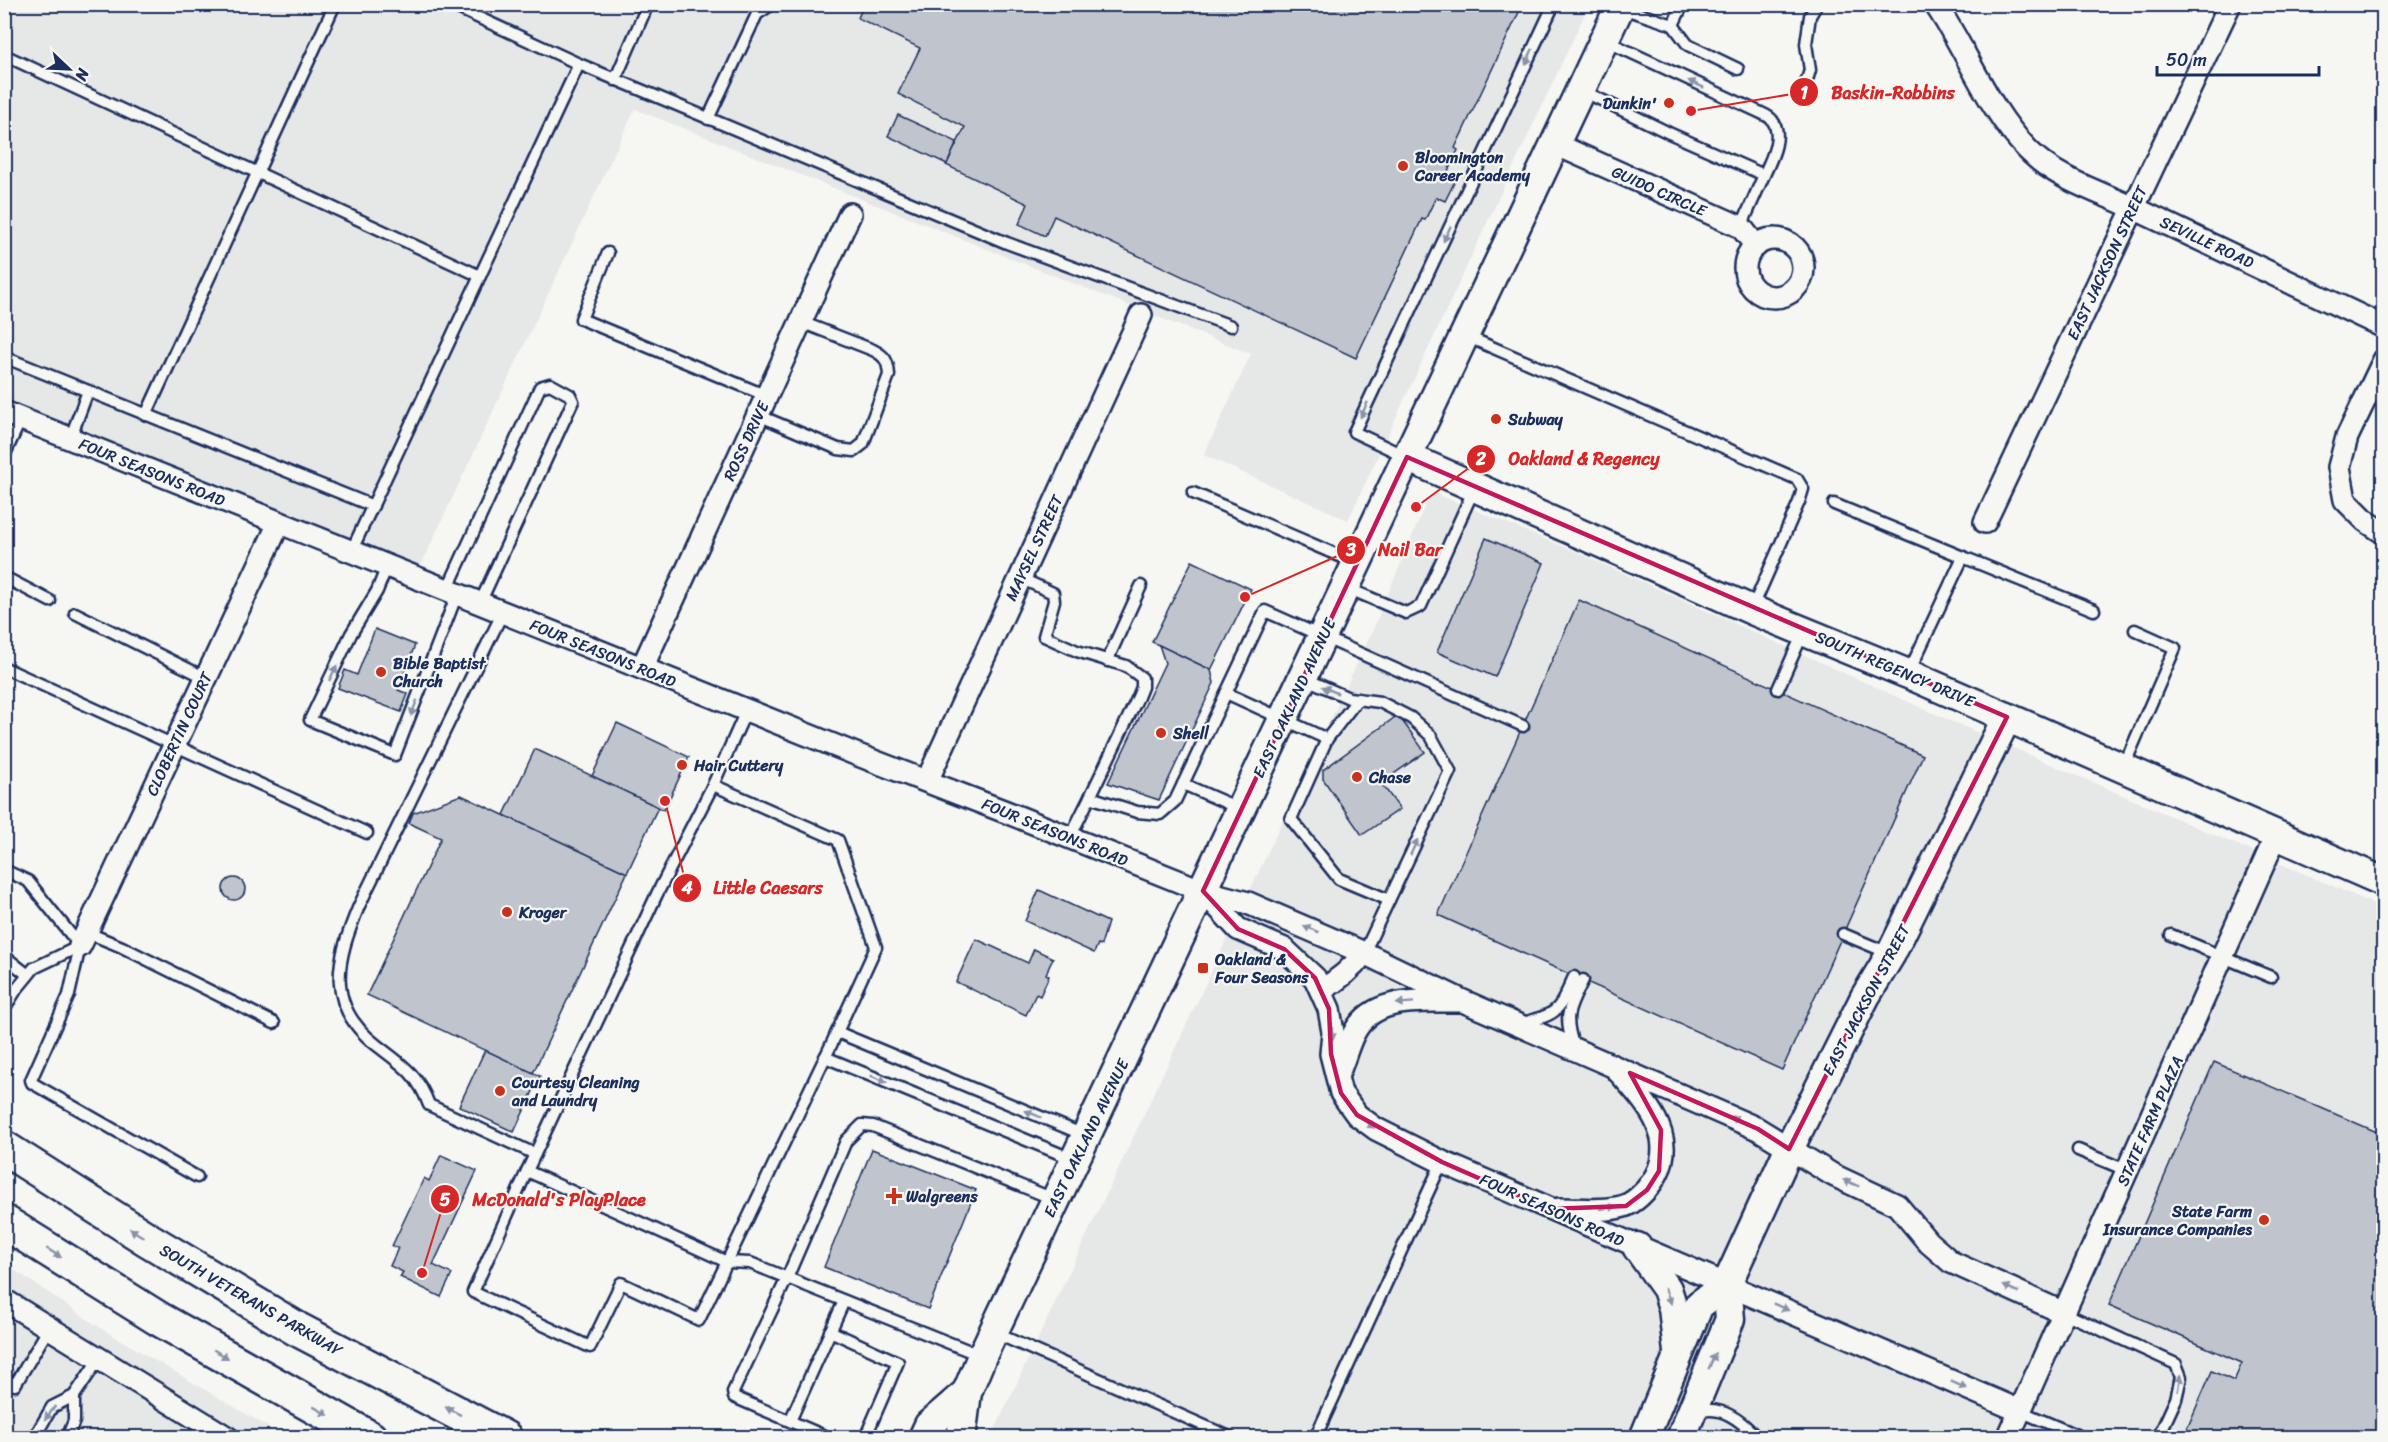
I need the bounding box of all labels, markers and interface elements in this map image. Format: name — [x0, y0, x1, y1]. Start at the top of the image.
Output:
north arrow — [39, 39, 99, 99]
scale bar — [2157, 39, 2319, 77]
text: 50 m — [2166, 44, 2207, 76]
one-way arrow — [1525, 49, 1534, 66]
text: N — [66, 63, 98, 86]
callout: Baskin-Robbins — [1789, 74, 1967, 110]
text: 1 — [1800, 77, 1808, 109]
text: Baskin-Robbins — [1831, 77, 1956, 109]
one-way arrow — [1688, 79, 1705, 88]
place label: Dunkin' — [1603, 89, 1657, 118]
marker: Dunkin' — [1662, 96, 1676, 110]
place label: Bloomington Career Academy — [1414, 143, 1531, 190]
street label: GUIDO CIRCLE — [1607, 157, 1712, 225]
marker: Bloomington Career Academy — [1396, 159, 1410, 173]
street label: EAST JACKSON STREET — [2058, 180, 2156, 345]
street label: SEVILLE ROAD — [2155, 207, 2259, 277]
one-way arrow — [1442, 225, 1451, 242]
street label: ROSS DRIVE — [715, 395, 778, 486]
one-way arrow — [1359, 402, 1368, 419]
place label: Subway — [1507, 405, 1563, 434]
marker: Subway — [1489, 412, 1503, 426]
street label: FOUR SEASONS ROAD — [74, 429, 230, 515]
callout: Oakland & Regency — [1466, 441, 1671, 477]
text: 2 — [1475, 443, 1487, 475]
text: Oakland & Regency — [1508, 443, 1660, 475]
street label: MAYSEL STREET — [997, 489, 1072, 606]
callout: Nail Bar — [1336, 532, 1454, 568]
text: 3 — [1345, 534, 1356, 566]
text: Nail Bar — [1377, 534, 1444, 566]
street label: FOUR SEASONS ROAD — [525, 610, 681, 696]
street label: EAST OAKLAND AVENUE — [1244, 612, 1344, 783]
street label: SOUTH REGENCY DRIVE — [1811, 622, 1980, 716]
place label: Bible Baptist Church — [392, 649, 487, 696]
one-way arrow — [328, 664, 337, 681]
marker: Bible Baptist Church — [374, 665, 388, 679]
street label: CLOBERTIN COURT — [138, 666, 221, 801]
one-way arrow — [1322, 685, 1339, 694]
one-way arrow — [409, 699, 418, 717]
place label: Shell — [1172, 719, 1210, 748]
marker: Shell — [1154, 726, 1168, 740]
place label: Hair Cuttery — [693, 751, 784, 780]
marker: Hair Cuttery — [675, 758, 689, 772]
place label: Chase — [1368, 763, 1412, 792]
marker: Chase — [1350, 770, 1364, 784]
street label: FOUR SEASONS ROAD — [977, 789, 1133, 875]
one-way arrow — [1409, 839, 1418, 856]
callout: Little Caesars — [672, 870, 835, 906]
text: 4 — [680, 872, 693, 904]
text: Little Caesars — [713, 872, 824, 904]
place label: Kroger — [518, 898, 568, 927]
marker: Kroger — [500, 905, 514, 919]
street label: EAST JACKSON STREET — [1814, 918, 1919, 1081]
one-way arrow — [1302, 925, 1319, 934]
place label: Oakland & Four Seasons — [1214, 945, 1309, 992]
marker: Oakland & Four Seasons — [1196, 961, 1210, 975]
one-way arrow — [1395, 998, 1414, 1007]
one-way arrow — [1327, 1023, 1336, 1042]
street label: STATE FARM PLAZA — [2108, 1051, 2192, 1191]
street label: EAST OAKLAND AVENUE — [1035, 1053, 1138, 1222]
place label: Courtesy Cleaning and Laundry — [511, 1068, 641, 1115]
one-way arrow — [871, 1074, 889, 1084]
marker: Courtesy Cleaning and Laundry — [493, 1084, 507, 1098]
one-way arrow — [1024, 1109, 1042, 1119]
one-way arrow — [1730, 1116, 1747, 1125]
one-way arrow — [1360, 1117, 1376, 1129]
street label: FOUR SEASONS ROAD — [1475, 1165, 1629, 1255]
one-way arrow — [1842, 1178, 1860, 1187]
callout: McDonald's PlayPlace — [430, 1181, 657, 1217]
place label: Walgreens — [906, 1182, 978, 1211]
text: 5 — [440, 1184, 451, 1216]
text: McDonald's PlayPlace — [471, 1184, 646, 1216]
marker: Walgreens — [887, 1189, 901, 1203]
place label: State Farm Insurance Companies — [2102, 1197, 2253, 1244]
one-way arrow — [1598, 1203, 1617, 1213]
marker: State Farm Insurance Companies — [2257, 1213, 2271, 1227]
one-way arrow — [129, 1228, 145, 1239]
street label: SOUTH VETERANS PARKWAY — [154, 1236, 349, 1365]
one-way arrow — [46, 1248, 62, 1259]
one-way arrow — [2002, 1284, 2019, 1293]
one-way arrow — [1664, 1287, 1673, 1305]
one-way arrow — [1772, 1302, 1790, 1312]
one-way arrow — [213, 1349, 229, 1360]
one-way arrow — [1707, 1352, 1717, 1370]
one-way arrow — [2174, 1373, 2183, 1392]
one-way arrow — [1951, 1380, 1969, 1390]
one-way arrow — [44, 1405, 57, 1421]
one-way arrow — [313, 1405, 329, 1416]
one-way arrow — [444, 1406, 461, 1416]

